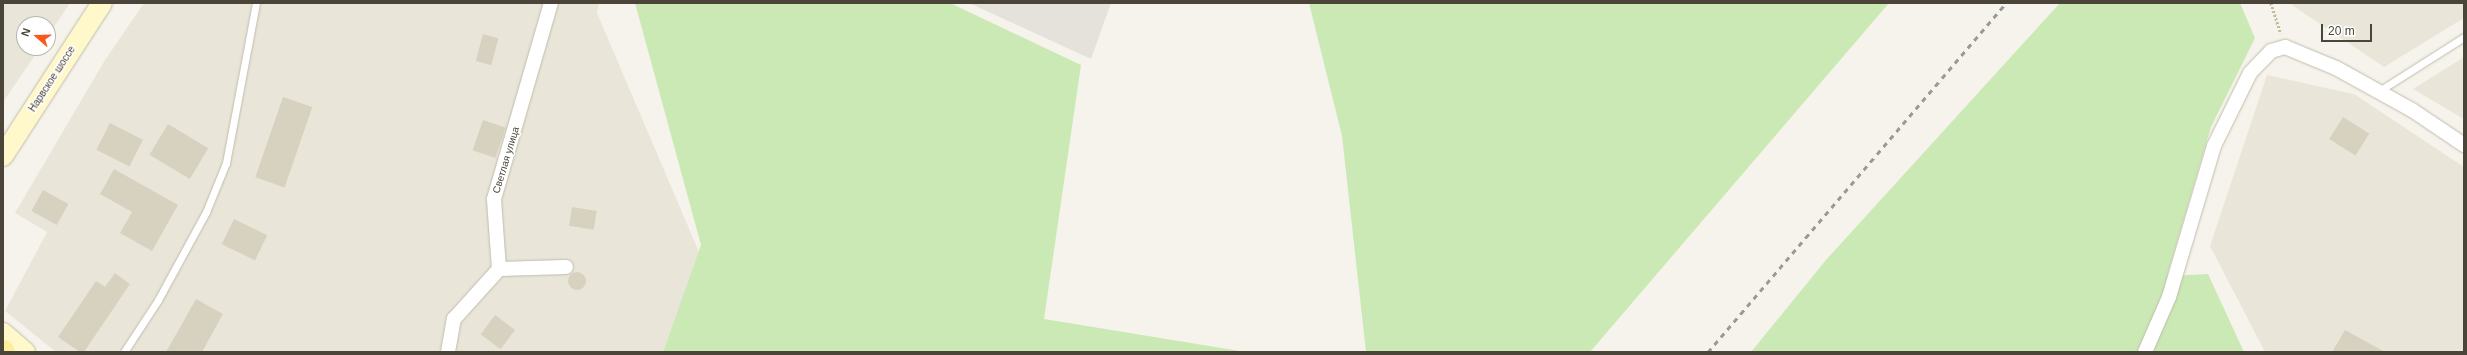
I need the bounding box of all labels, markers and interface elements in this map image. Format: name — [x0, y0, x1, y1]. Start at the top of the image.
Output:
north arrow — [16, 16, 56, 56]
scale bar — [2323, 16, 2374, 42]
text: 20 m — [2328, 24, 2355, 38]
text: N — [19, 26, 33, 38]
street label: Нарвское шоссе — [26, 44, 78, 114]
street label: Светлая улица — [490, 125, 522, 195]

